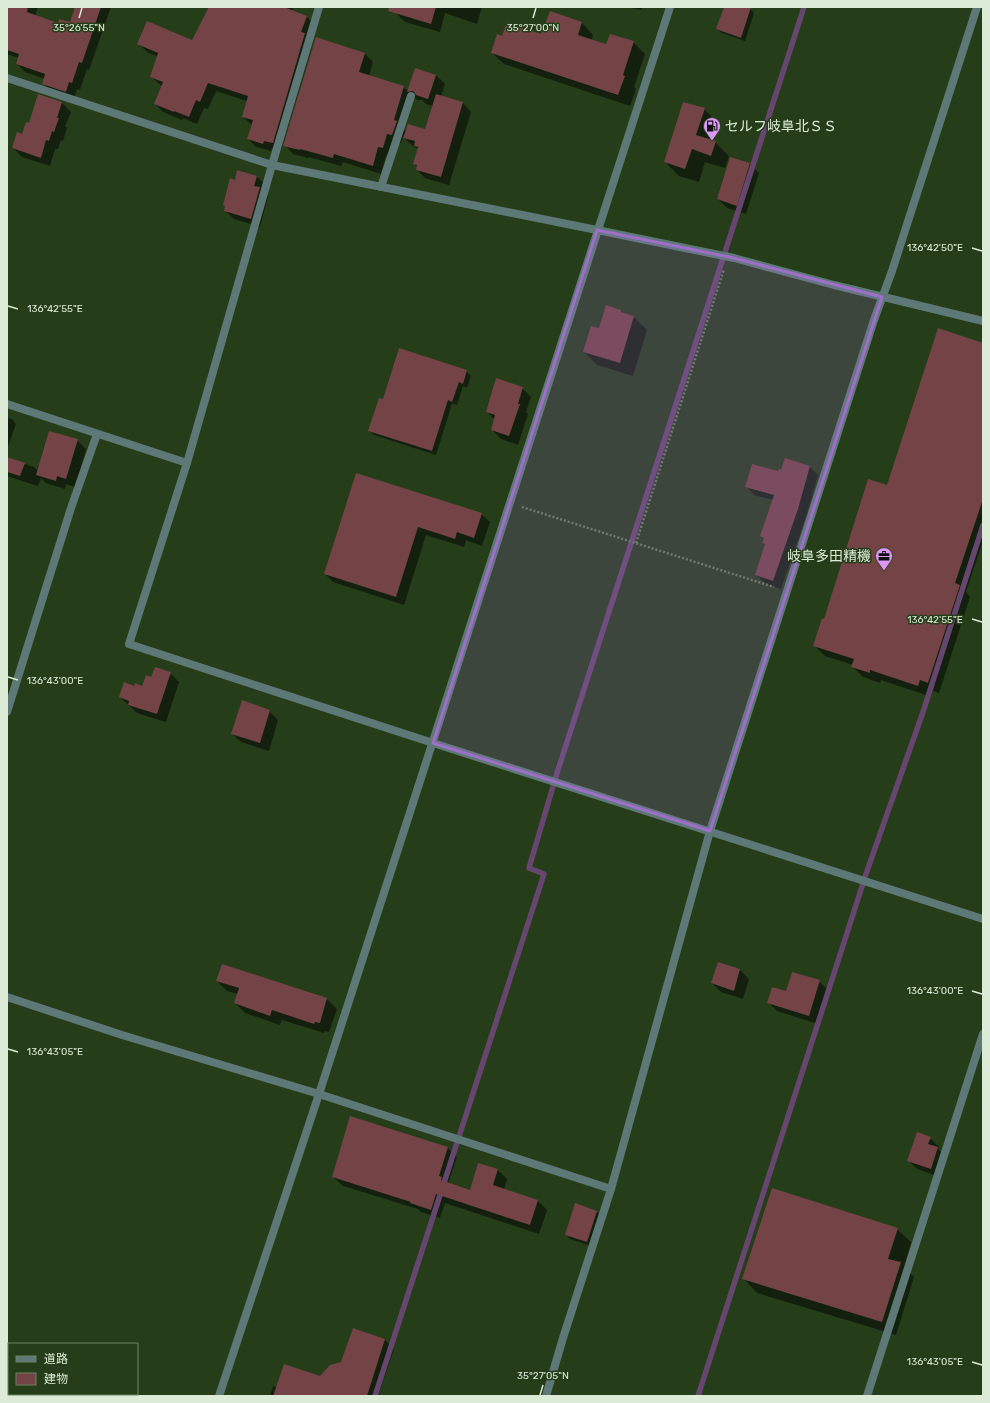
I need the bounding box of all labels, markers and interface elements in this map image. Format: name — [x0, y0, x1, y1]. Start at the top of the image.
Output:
text: 35°26'55"N — [53, 22, 105, 34]
text: 35°27'00"N — [507, 22, 559, 34]
fuel station icon: セルフ岐阜北ＳＳ — [702, 116, 722, 141]
place label: セルフ岐阜北ＳＳ — [725, 118, 837, 135]
text: 136°42'50"E — [907, 242, 963, 254]
text: 136°42'55"E — [27, 303, 83, 315]
office icon: 岐阜多田精機 — [874, 546, 894, 571]
place label: 岐阜多田精機 — [787, 548, 871, 565]
text: 136°42'55"E — [907, 614, 963, 626]
text: 136°43'00"E — [27, 675, 83, 687]
text: 136°43'00"E — [907, 985, 963, 997]
text: 136°43'05"E — [27, 1046, 83, 1058]
legend — [8, 1343, 138, 1395]
text: 道路 — [44, 1352, 68, 1366]
text: 136°43'05"E — [907, 1356, 963, 1368]
text: 35°27'05"N — [517, 1370, 569, 1382]
text: 建物 — [44, 1372, 68, 1386]

